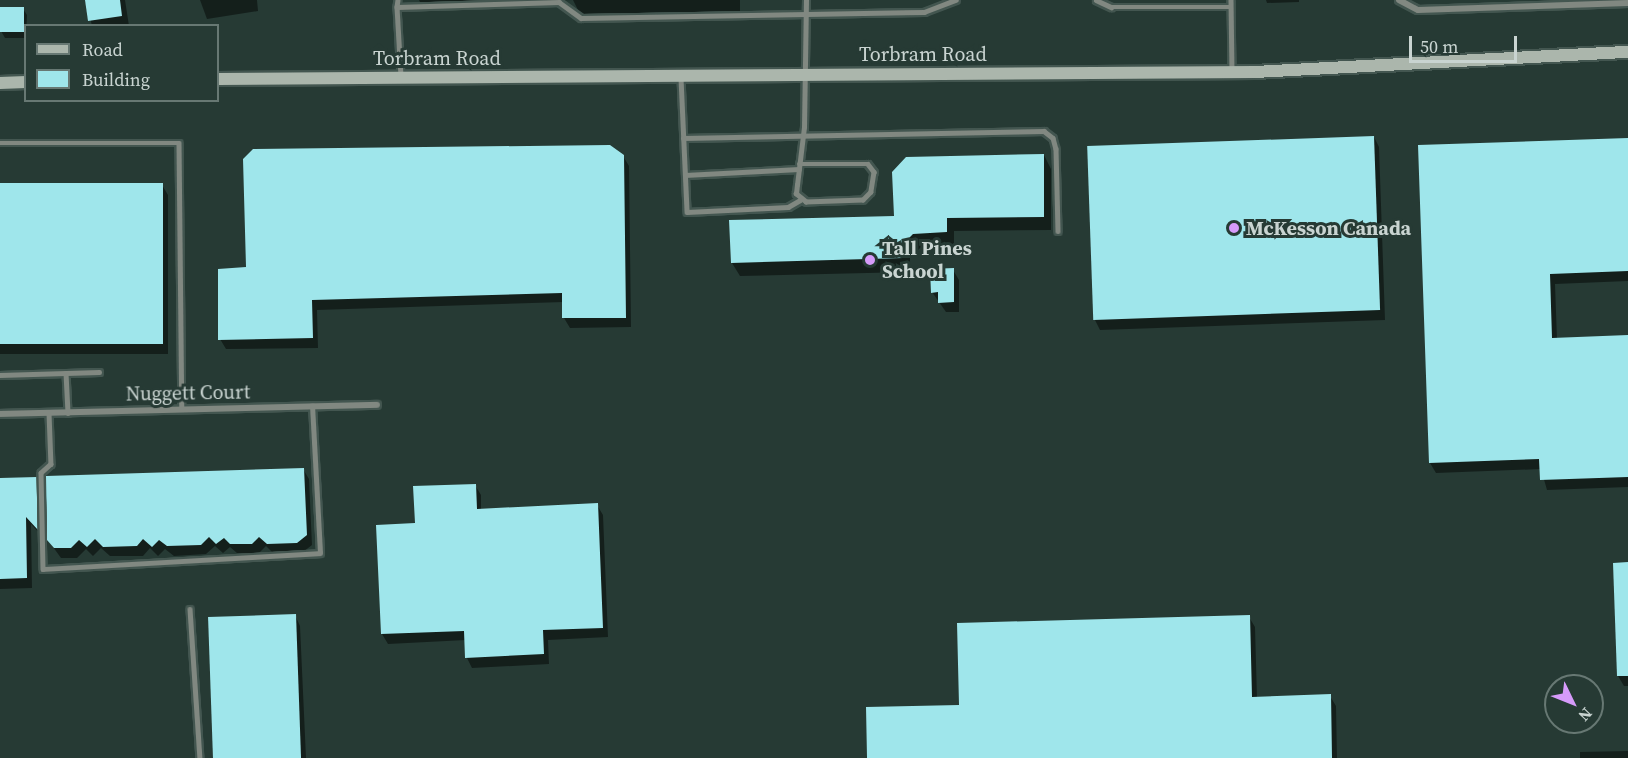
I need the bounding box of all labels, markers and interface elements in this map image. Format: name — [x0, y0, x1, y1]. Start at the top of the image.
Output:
legend — [24, 24, 219, 102]
scale bar — [1412, 24, 1520, 62]
text: 50 m — [1420, 34, 1458, 59]
text: Road — [82, 37, 123, 62]
street label: Torbram Road — [859, 42, 987, 66]
street label: Torbram Road — [373, 46, 501, 70]
text: Building — [82, 67, 150, 92]
place label: McKesson Canada — [1246, 216, 1411, 240]
marker: McKesson Canada — [1227, 221, 1241, 235]
place label: Tall Pines School — [882, 237, 972, 284]
marker: Tall Pines School — [863, 253, 877, 267]
street label: Nuggett Court — [126, 380, 250, 406]
north arrow — [1544, 674, 1604, 734]
text: N — [1574, 703, 1598, 727]

